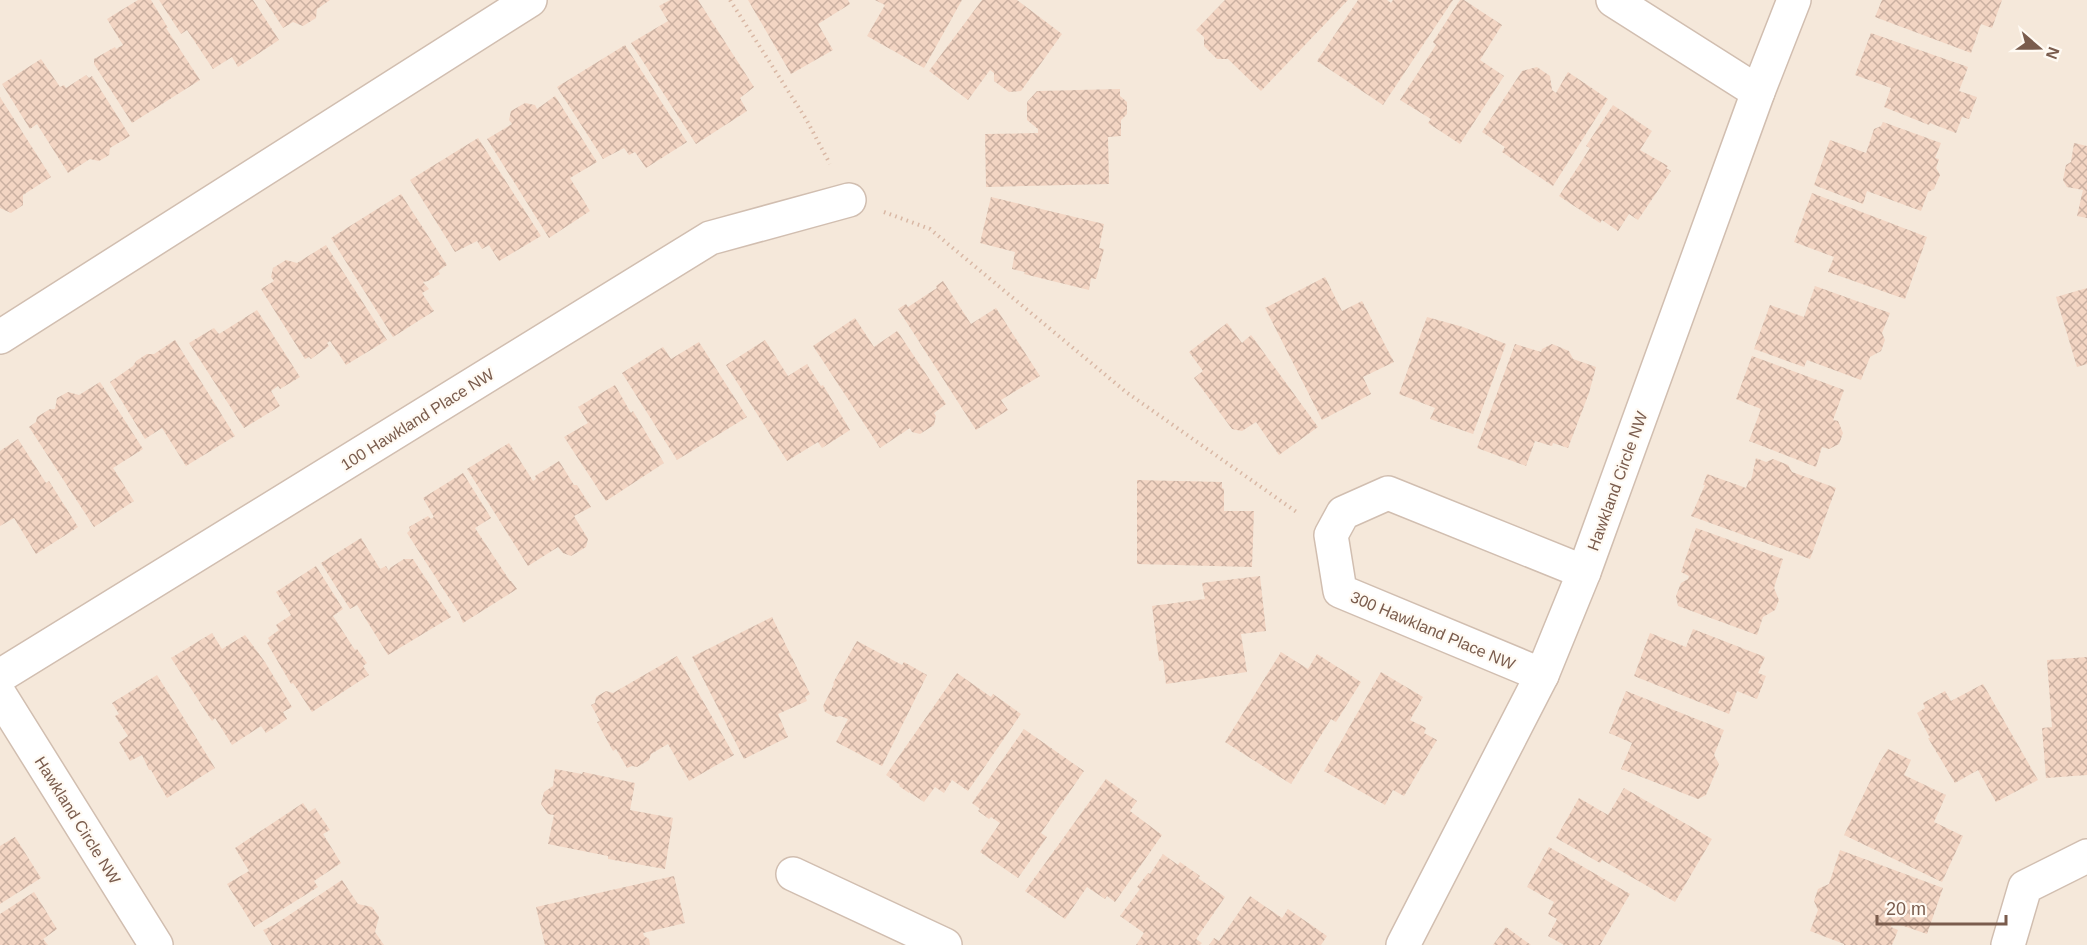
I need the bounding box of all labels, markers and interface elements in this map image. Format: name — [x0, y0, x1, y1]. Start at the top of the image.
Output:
north arrow — [2009, 18, 2069, 78]
text: N — [2043, 45, 2063, 61]
street label: 100 Hawkland Place NW — [338, 365, 498, 474]
street label: Hawkland Circle NW — [1584, 408, 1651, 553]
street label: 300 Hawkland Place NW — [1348, 588, 1518, 673]
street label: Hawkland Circle NW — [31, 754, 124, 888]
scale bar — [1877, 888, 2006, 926]
text: 20 m — [1886, 899, 1926, 919]

